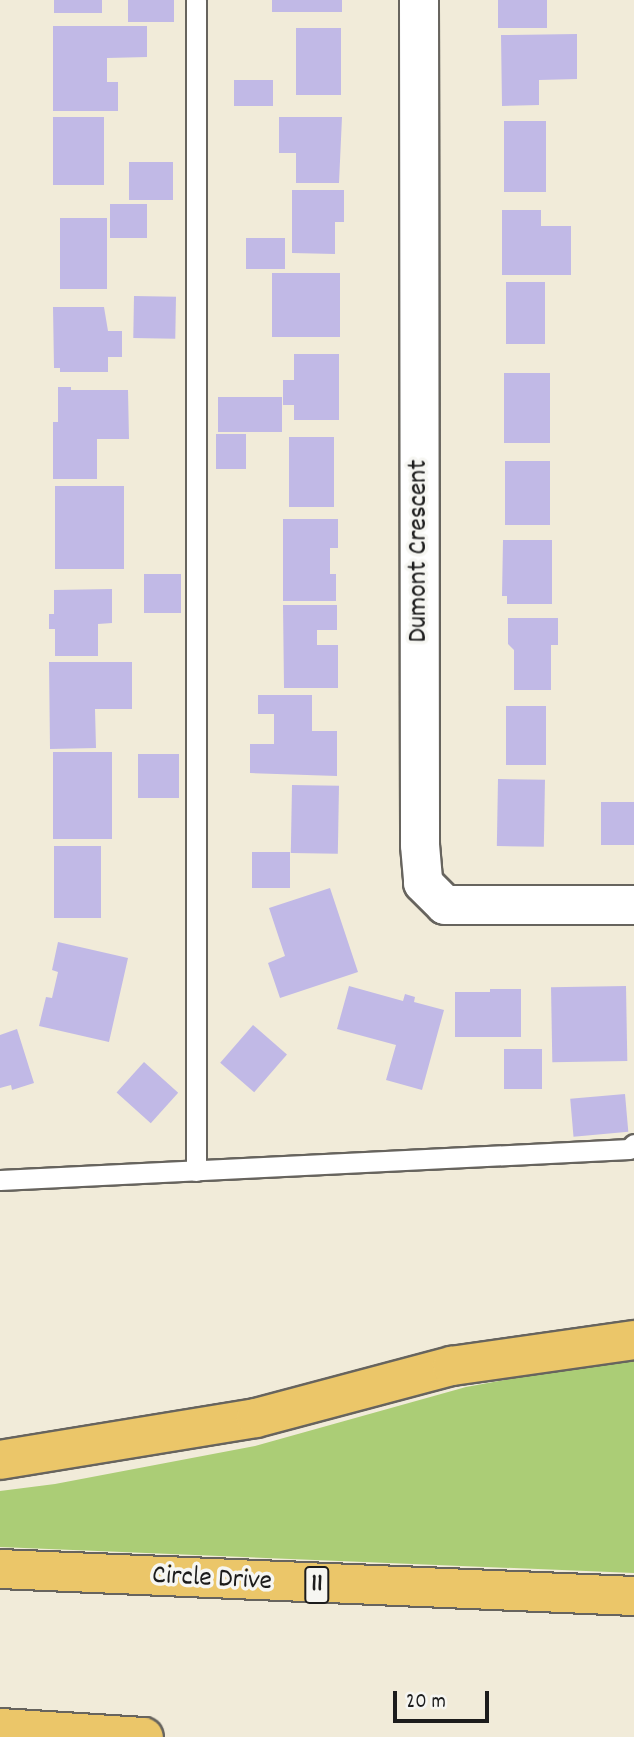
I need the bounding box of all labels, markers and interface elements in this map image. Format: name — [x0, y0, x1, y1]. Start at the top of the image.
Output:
street label: Dumont Crescent — [403, 459, 437, 643]
street label: Circle Drive — [151, 1560, 273, 1600]
road number: 11 — [303, 1562, 331, 1608]
scale bar — [396, 1678, 492, 1722]
text: 20 m — [406, 1688, 446, 1718]

